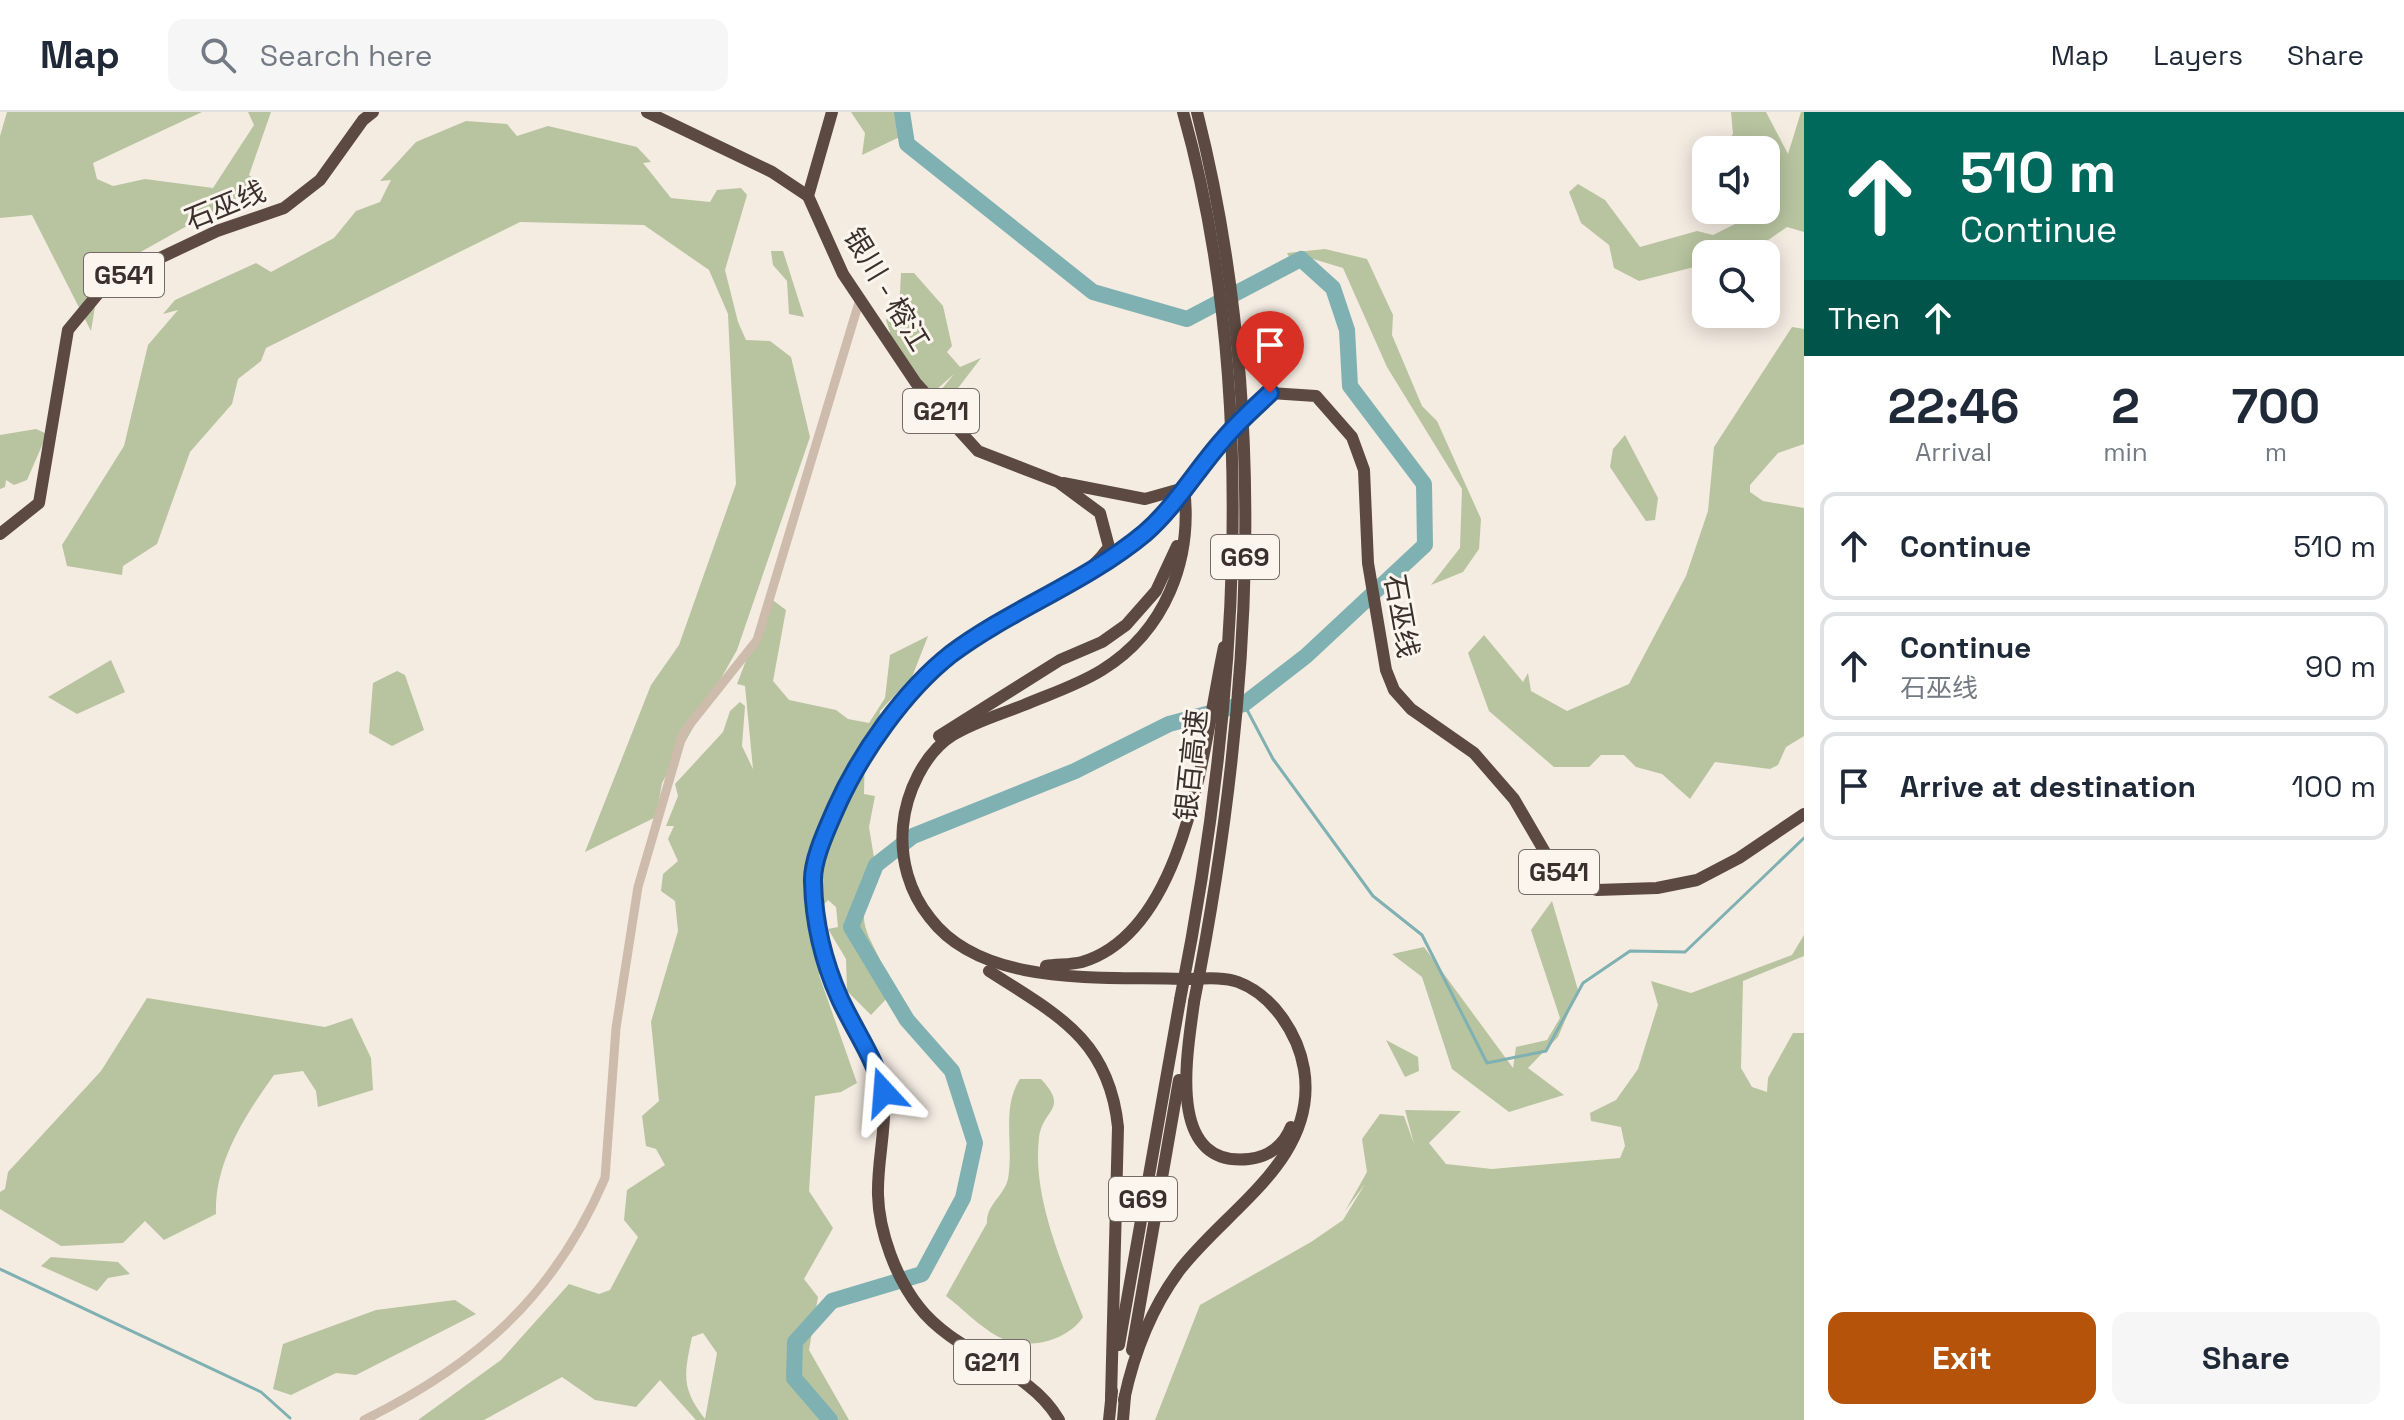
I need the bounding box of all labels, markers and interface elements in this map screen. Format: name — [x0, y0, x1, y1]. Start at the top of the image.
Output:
search box — [168, 19, 728, 91]
text: Map — [40, 31, 120, 79]
icon: search — [196, 33, 240, 77]
text: Search here — [260, 36, 433, 75]
text: Map — [2051, 37, 2109, 73]
text: Layers — [2153, 37, 2243, 73]
text: Share — [2287, 37, 2364, 73]
map controls — [1692, 136, 1780, 328]
button: sound — [1692, 136, 1780, 224]
text: 510 m — [1960, 137, 2116, 208]
icon: ahead — [1828, 144, 1932, 248]
street label: 石巫线 — [179, 173, 271, 237]
text: Continue — [1960, 207, 2117, 253]
street label: 银川 - 榕江 — [836, 221, 938, 357]
button: search — [1692, 240, 1780, 328]
road number: G541 — [84, 253, 164, 297]
icon: ahead — [1916, 296, 1960, 340]
text: Then — [1828, 299, 1900, 338]
pin — [1236, 311, 1304, 393]
icon: arrive — [1248, 323, 1292, 367]
text: 22:46 — [1888, 376, 2019, 437]
text: 2 — [2111, 376, 2140, 437]
text: 700 — [2232, 376, 2320, 437]
road number: G211 — [903, 389, 979, 433]
text: Arrival — [1915, 435, 1992, 469]
text: min — [2103, 435, 2148, 469]
text: m — [2265, 435, 2287, 469]
icon: ahead — [1832, 524, 1876, 568]
text: Continue — [1900, 527, 2031, 566]
text: 510 m — [2293, 527, 2376, 566]
road number: G69 — [1211, 535, 1279, 579]
street label: 石巫线 — [1377, 572, 1427, 660]
text: Continue — [1900, 628, 2031, 667]
icon: ahead — [1832, 644, 1876, 688]
text: 90 m — [2305, 647, 2376, 686]
text: 石巫线 — [1900, 671, 1978, 705]
street label: 银百高速 — [1167, 707, 1215, 823]
icon: arrive — [1832, 764, 1876, 808]
text: Arrive at destination — [1900, 767, 2196, 806]
text: 100 m — [2291, 767, 2376, 806]
road number: G541 — [1519, 850, 1599, 894]
position arrow — [842, 1050, 926, 1134]
road number: G69 — [1109, 1177, 1177, 1221]
button: Exit — [1828, 1312, 2096, 1404]
button: Share — [2112, 1312, 2380, 1404]
road number: G211 — [954, 1340, 1030, 1384]

